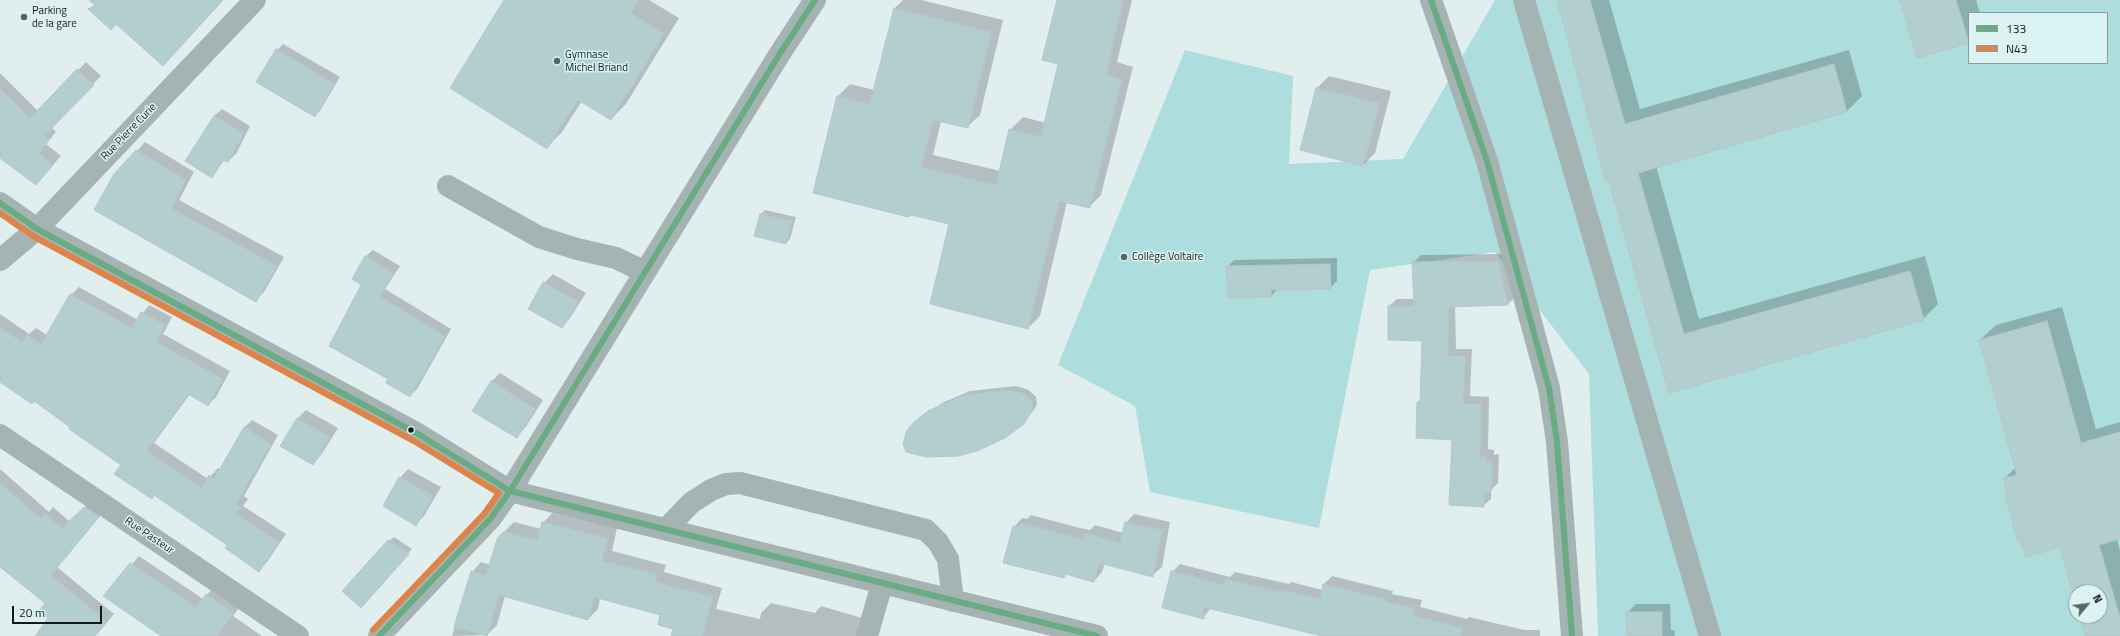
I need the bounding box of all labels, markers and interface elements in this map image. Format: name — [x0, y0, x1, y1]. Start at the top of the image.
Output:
place label: Parking de la gare — [32, 4, 77, 30]
marker: Parking de la gare — [19, 12, 29, 22]
legend — [1968, 12, 2108, 64]
text: 133 — [2006, 19, 2026, 38]
text: N43 — [2006, 39, 2028, 58]
place label: Gymnase Michel Briand — [565, 48, 628, 74]
marker: Gymnase Michel Briand — [552, 56, 562, 66]
street label: Rue Pierre Curie — [99, 101, 159, 163]
place label: Collège Voltaire — [1132, 250, 1203, 264]
marker: Collège Voltaire — [1119, 252, 1129, 262]
unlabelled marker — [406, 425, 416, 435]
street label: Rue Pasteur — [122, 515, 176, 557]
north arrow — [2068, 584, 2108, 624]
text: N — [2089, 591, 2106, 606]
scale bar — [14, 598, 104, 624]
text: 20 m — [19, 603, 45, 622]

